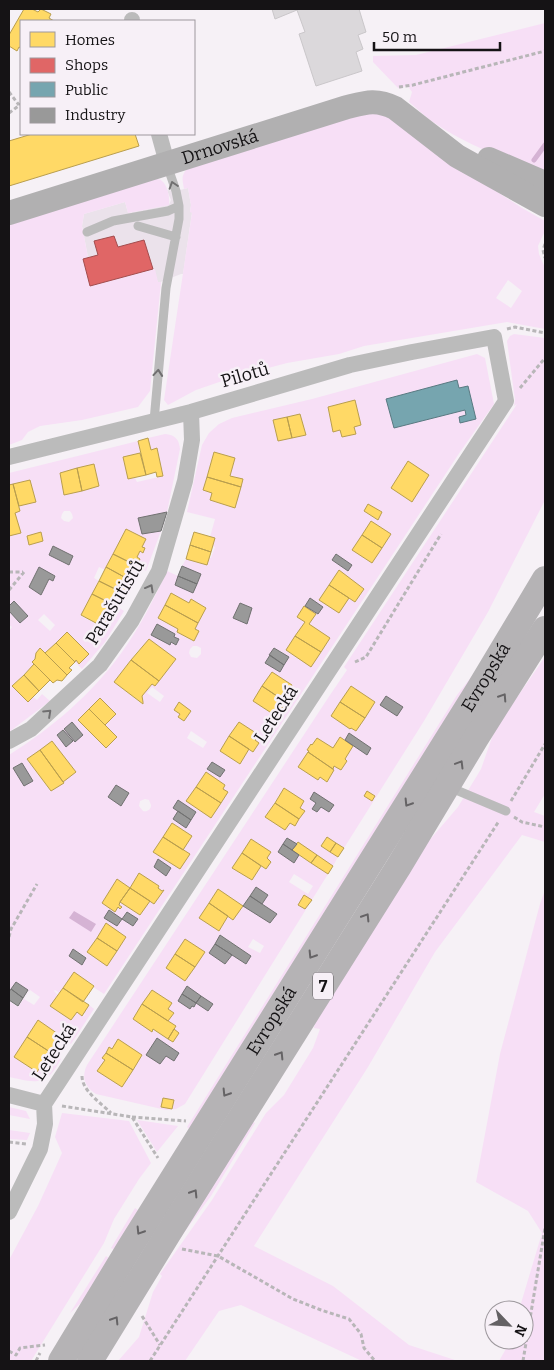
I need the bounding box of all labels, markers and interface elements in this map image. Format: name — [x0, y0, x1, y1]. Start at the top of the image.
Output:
legend — [20, 20, 195, 135]
scale bar — [374, 20, 500, 52]
text: 50 m — [382, 28, 418, 46]
text: Homes — [65, 31, 115, 49]
text: Shops — [65, 56, 108, 74]
text: Public — [65, 81, 109, 99]
text: Industry — [65, 106, 125, 124]
street label: Drnovská — [179, 125, 261, 169]
one-way arrow — [169, 181, 179, 189]
street label: Pilotů — [218, 358, 272, 392]
one-way arrow — [153, 368, 164, 376]
street label: Parašutistů — [81, 555, 149, 649]
one-way arrow — [143, 584, 153, 593]
street label: Evropská — [457, 639, 515, 716]
street label: Letecká — [249, 681, 303, 747]
one-way arrow — [497, 693, 506, 702]
one-way arrow — [43, 710, 52, 719]
one-way arrow — [454, 760, 464, 769]
one-way arrow — [404, 797, 414, 806]
one-way arrow — [360, 914, 370, 923]
one-way arrow — [309, 950, 318, 959]
road number: 7 — [313, 972, 333, 999]
street label: Evropská — [242, 982, 301, 1059]
street label: Letecká — [27, 1019, 81, 1085]
one-way arrow — [274, 1051, 284, 1060]
one-way arrow — [222, 1088, 232, 1097]
one-way arrow — [187, 1189, 197, 1198]
one-way arrow — [137, 1225, 146, 1235]
north arrow — [484, 1300, 534, 1350]
one-way arrow — [109, 1316, 118, 1325]
text: N — [510, 1322, 530, 1339]

